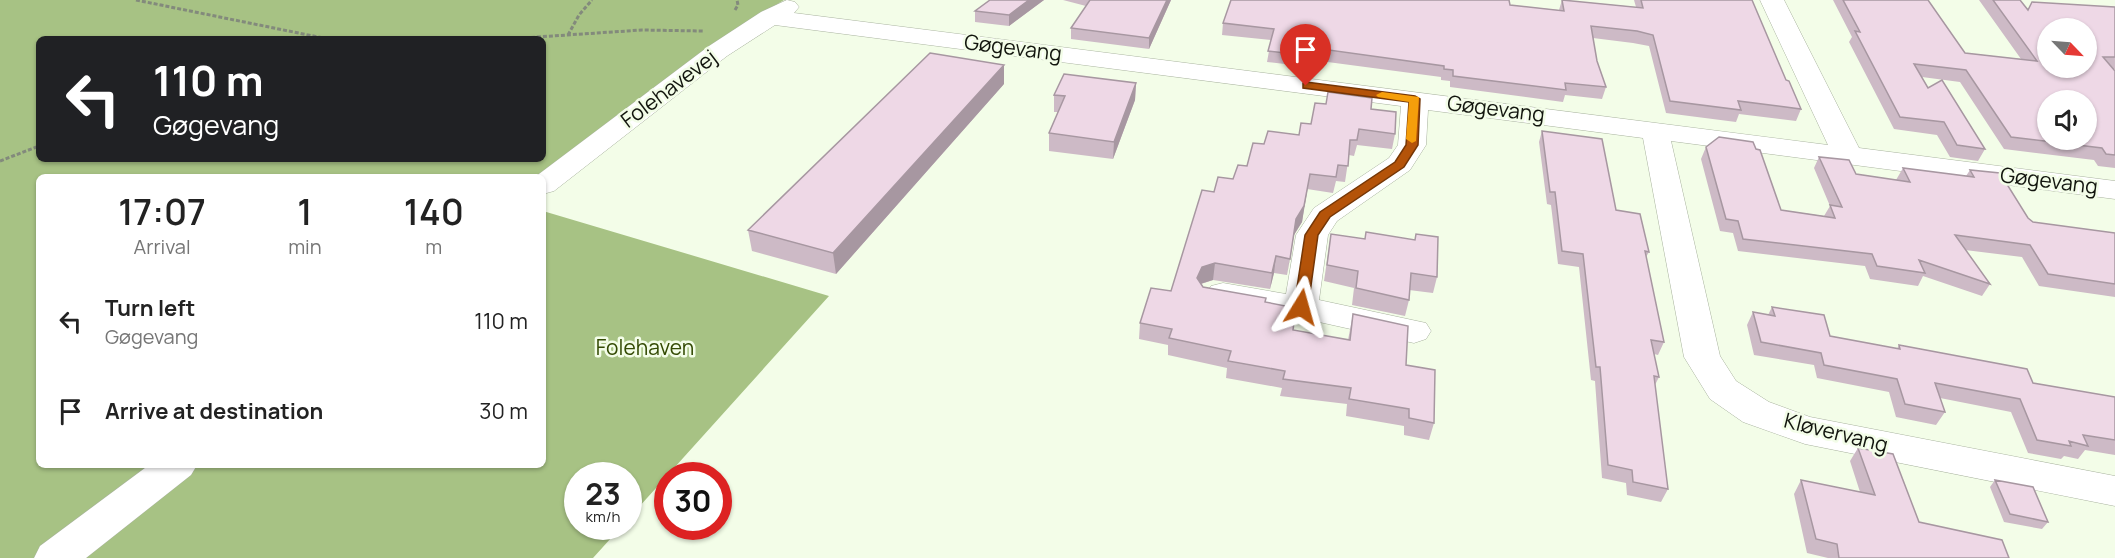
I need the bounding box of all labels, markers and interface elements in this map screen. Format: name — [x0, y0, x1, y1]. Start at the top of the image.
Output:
north arrow — [2037, 18, 2097, 78]
map controls — [2037, 18, 2097, 150]
pin — [1280, 24, 1331, 86]
street label: Gøgevang — [963, 27, 1064, 67]
icon: arrive — [1289, 33, 1322, 66]
street label: Folehavevej — [615, 43, 722, 134]
text: 110 m — [153, 51, 264, 109]
icon: left — [54, 60, 132, 138]
street label: Gøgevang — [1446, 88, 1547, 128]
button: sound — [2037, 90, 2097, 150]
text: Gøgevang — [153, 106, 279, 143]
street label: Gøgevang — [1999, 160, 2100, 200]
text: 17:07 — [118, 187, 206, 236]
text: 1 — [297, 187, 312, 236]
text: 140 — [404, 187, 464, 236]
text: Arrival — [134, 233, 191, 260]
text: min — [288, 233, 322, 260]
text: m — [425, 233, 442, 260]
position arrow — [1269, 275, 1333, 339]
text: Turn left — [105, 293, 195, 323]
icon: left — [54, 305, 87, 338]
text: 110 m — [474, 306, 528, 336]
text: Gøgevang — [105, 323, 198, 350]
park label: Folehaven — [596, 333, 694, 361]
icon: arrive — [54, 395, 87, 428]
text: Arrive at destination — [105, 396, 323, 426]
text: 30 m — [479, 396, 528, 426]
street label: Kløvervang — [1781, 406, 1891, 458]
speed limit sign: 30 — [654, 462, 732, 540]
text: 23 — [585, 473, 621, 514]
text: km/h — [586, 506, 620, 527]

